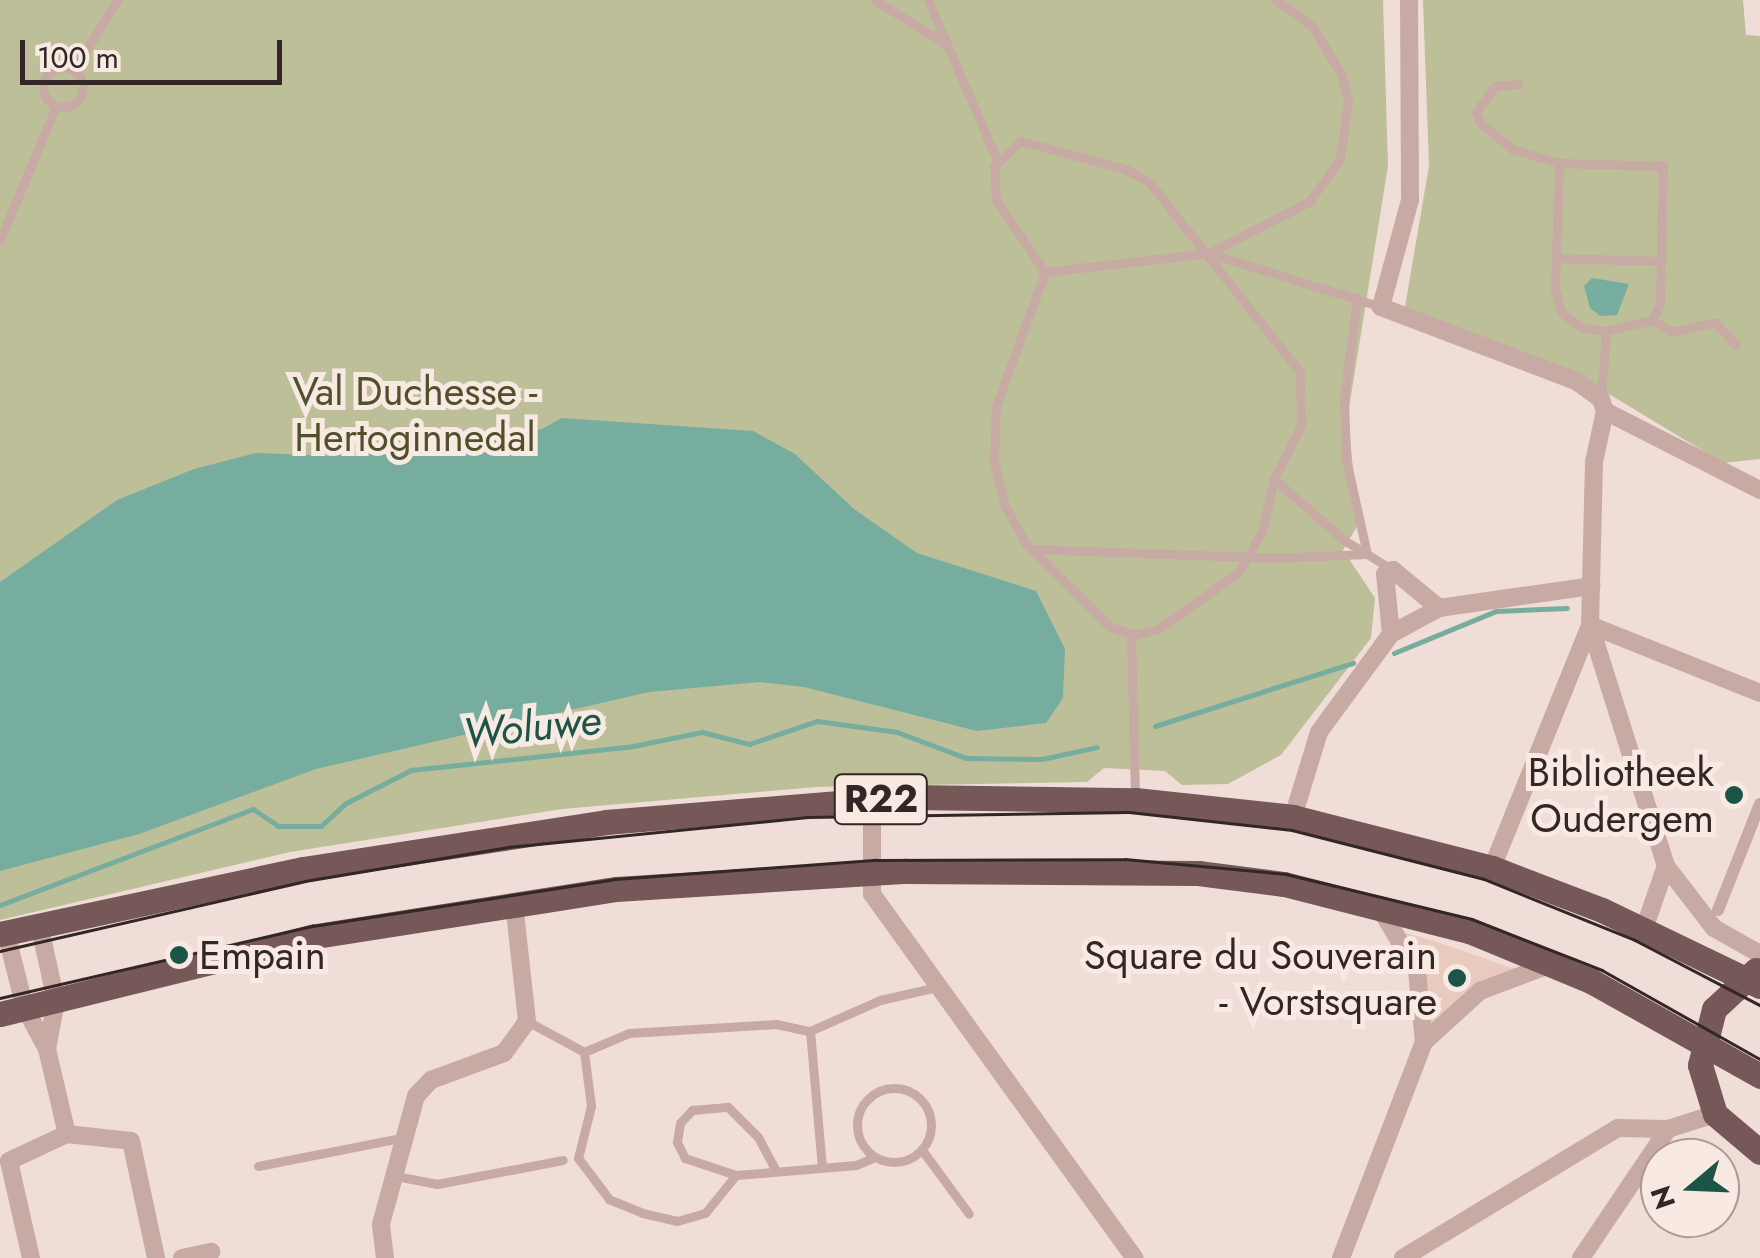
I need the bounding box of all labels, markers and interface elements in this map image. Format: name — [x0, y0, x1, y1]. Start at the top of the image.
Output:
scale bar — [25, 20, 288, 82]
text: 100 m — [37, 36, 119, 79]
park label: Val Duchesse - Hertoginnedal — [293, 367, 537, 461]
water label: Woluwe — [461, 695, 603, 759]
place label: Bibliotheek Oudergem — [1528, 748, 1714, 842]
road number: R22 — [834, 766, 928, 832]
marker: Bibliotheek Oudergem — [1723, 784, 1745, 806]
place label: Empain — [199, 931, 326, 979]
place label: Square du Souverain - Vorstsquare — [1084, 931, 1437, 1025]
marker: Empain — [168, 944, 190, 966]
marker: Square du Souverain - Vorstsquare — [1446, 967, 1468, 989]
north arrow — [1640, 1138, 1740, 1238]
text: N — [1640, 1180, 1686, 1214]

